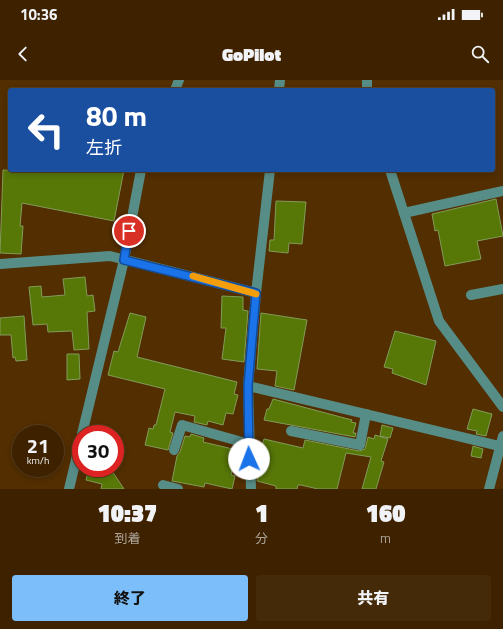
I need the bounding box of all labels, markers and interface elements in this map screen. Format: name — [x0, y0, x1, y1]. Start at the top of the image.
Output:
text: 10:36 — [20, 3, 57, 26]
text: GoPilot — [222, 41, 281, 68]
icon: back — [12, 43, 34, 65]
icon: search — [469, 43, 491, 65]
text: 80 m — [86, 94, 147, 137]
icon: left — [20, 104, 72, 156]
text: 左折 — [86, 134, 122, 161]
pin — [112, 214, 146, 248]
icon: arrive — [118, 220, 140, 242]
speed limit sign: 30 — [72, 425, 124, 477]
text: 21 — [27, 430, 49, 461]
position arrow — [228, 438, 270, 480]
text: km/h — [27, 453, 49, 468]
text: 10:37 — [98, 495, 157, 531]
text: 1 — [255, 495, 268, 531]
text: 160 — [366, 495, 405, 531]
text: 到着 — [114, 528, 140, 548]
text: 分 — [255, 528, 268, 548]
text: m — [380, 528, 391, 548]
button: 終了 — [12, 575, 248, 621]
button: 共有 — [256, 575, 491, 621]

